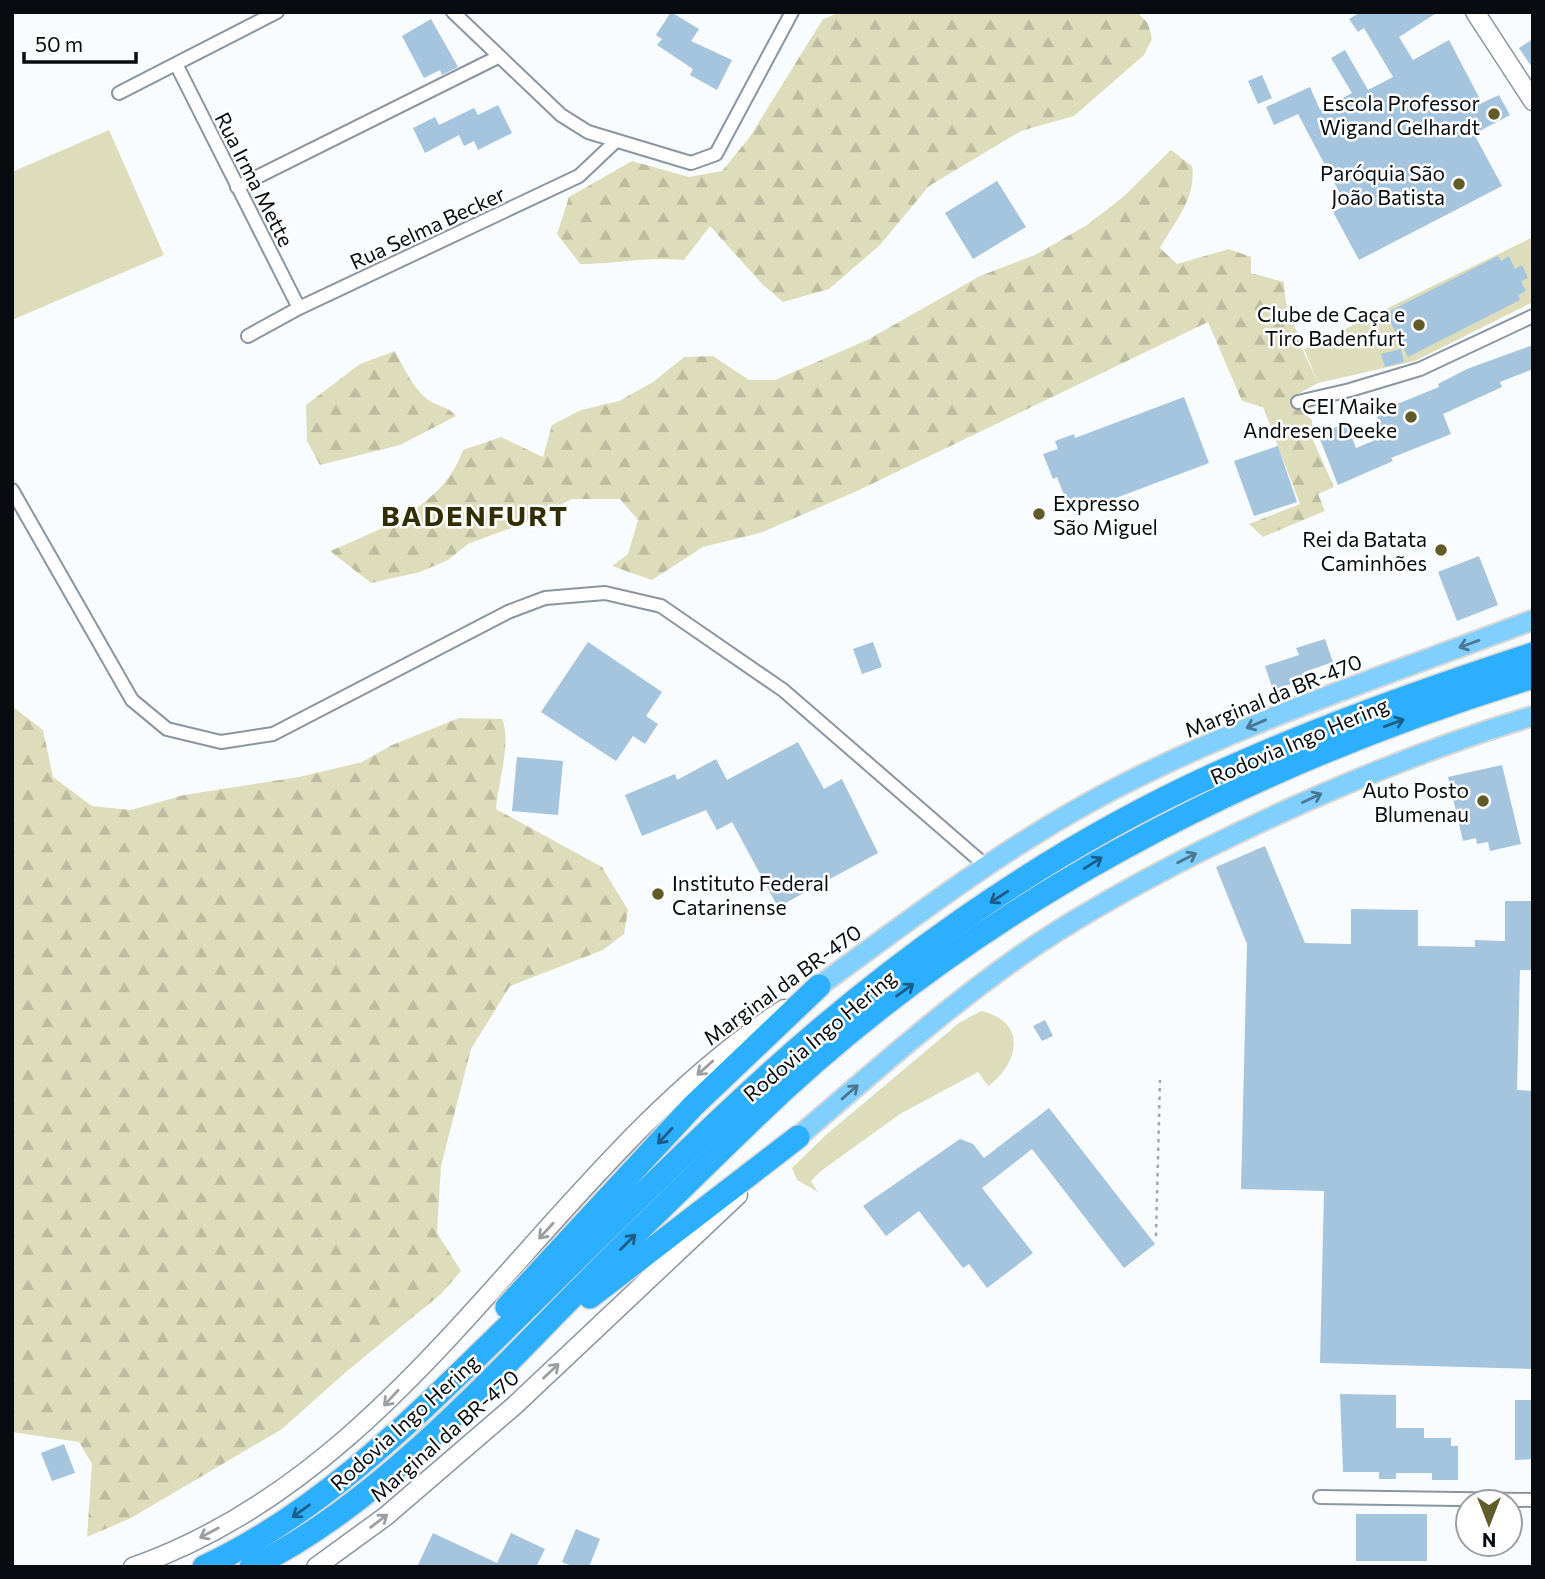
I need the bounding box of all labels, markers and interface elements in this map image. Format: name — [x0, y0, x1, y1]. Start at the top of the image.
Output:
scale bar — [24, 21, 136, 65]
text: 50 m — [35, 31, 83, 56]
place label: Escola Professor Wigand Gelhardt — [1319, 90, 1480, 139]
marker: Escola Professor Wigand Gelhardt — [1486, 106, 1502, 122]
street label: Rua Irma Mette — [210, 108, 300, 250]
place label: Paróquia São João Batista — [1320, 160, 1445, 209]
marker: Paróquia São João Batista — [1451, 176, 1467, 192]
street label: Rua Selma Becker — [346, 180, 508, 274]
place label: Clube de Caça e Tiro Badenfurt — [1257, 301, 1405, 350]
marker: Clube de Caça e Tiro Badenfurt — [1411, 317, 1427, 333]
place label: CEI Maike Andresen Deeke — [1243, 393, 1397, 442]
marker: CEI Maike Andresen Deeke — [1403, 409, 1419, 425]
place label: Expresso São Miguel — [1053, 490, 1158, 539]
district label: BADENFURT — [381, 498, 569, 532]
marker: Expresso São Miguel — [1031, 506, 1047, 522]
place label: Rei da Batata Caminhões — [1302, 526, 1427, 575]
marker: Rei da Batata Caminhões — [1433, 542, 1449, 558]
one-way arrow — [1458, 639, 1480, 651]
street label: Marginal da BR-470 — [1181, 648, 1365, 742]
street label: Rodovia Ingo Hering — [1206, 691, 1392, 789]
one-way arrow — [1383, 716, 1405, 729]
one-way arrow — [1246, 718, 1267, 731]
place label: Auto Posto Blumenau — [1362, 777, 1469, 826]
one-way arrow — [1301, 791, 1322, 804]
marker: Auto Posto Blumenau — [1475, 793, 1491, 809]
one-way arrow — [1177, 851, 1197, 865]
one-way arrow — [1083, 856, 1102, 871]
place label: Instituto Federal Catarinense — [672, 870, 829, 919]
marker: Instituto Federal Catarinense — [650, 886, 666, 902]
one-way arrow — [990, 890, 1009, 904]
street label: Marginal da BR-470 — [698, 918, 866, 1050]
street label: Rodovia Ingo Hering — [738, 964, 900, 1106]
one-way arrow — [895, 983, 913, 998]
one-way arrow — [696, 1060, 714, 1076]
one-way arrow — [841, 1084, 859, 1100]
one-way arrow — [657, 1127, 674, 1144]
one-way arrow — [537, 1222, 554, 1239]
one-way arrow — [619, 1234, 636, 1251]
street label: Rodovia Ingo Hering — [325, 1349, 483, 1495]
one-way arrow — [542, 1363, 560, 1379]
street label: Marginal da BR-470 — [364, 1364, 524, 1506]
one-way arrow — [383, 1389, 399, 1407]
north arrow — [1454, 1488, 1524, 1558]
one-way arrow — [292, 1504, 310, 1519]
one-way arrow — [370, 1513, 388, 1528]
one-way arrow — [199, 1527, 220, 1540]
text: N — [1482, 1529, 1496, 1552]

